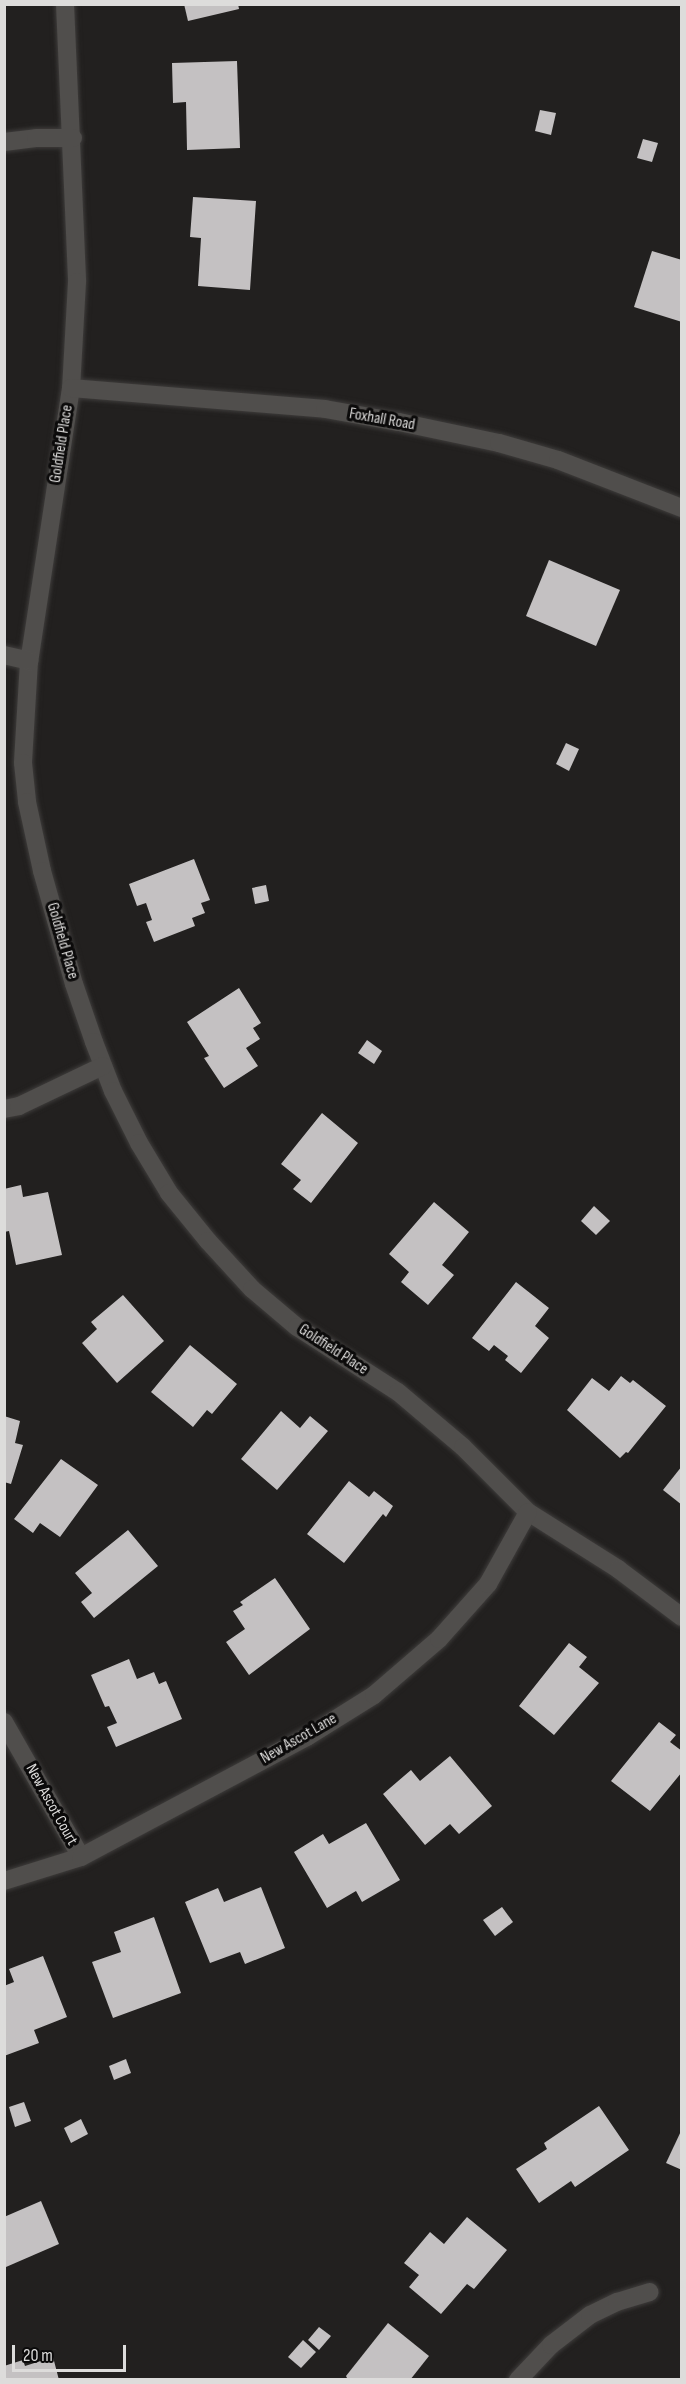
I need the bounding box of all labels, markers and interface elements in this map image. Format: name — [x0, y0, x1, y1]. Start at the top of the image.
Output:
street label: Goldfield Place — [46, 404, 78, 484]
street label: Foxhall Road — [348, 405, 416, 435]
street label: Goldfield Place — [42, 901, 82, 981]
street label: Goldfield Place — [295, 1321, 371, 1379]
street label: New Ascot Lane — [258, 1710, 340, 1768]
street label: New Ascot Court — [21, 1761, 81, 1849]
scale bar — [15, 2333, 129, 2371]
text: 20 m — [23, 2345, 53, 2366]

